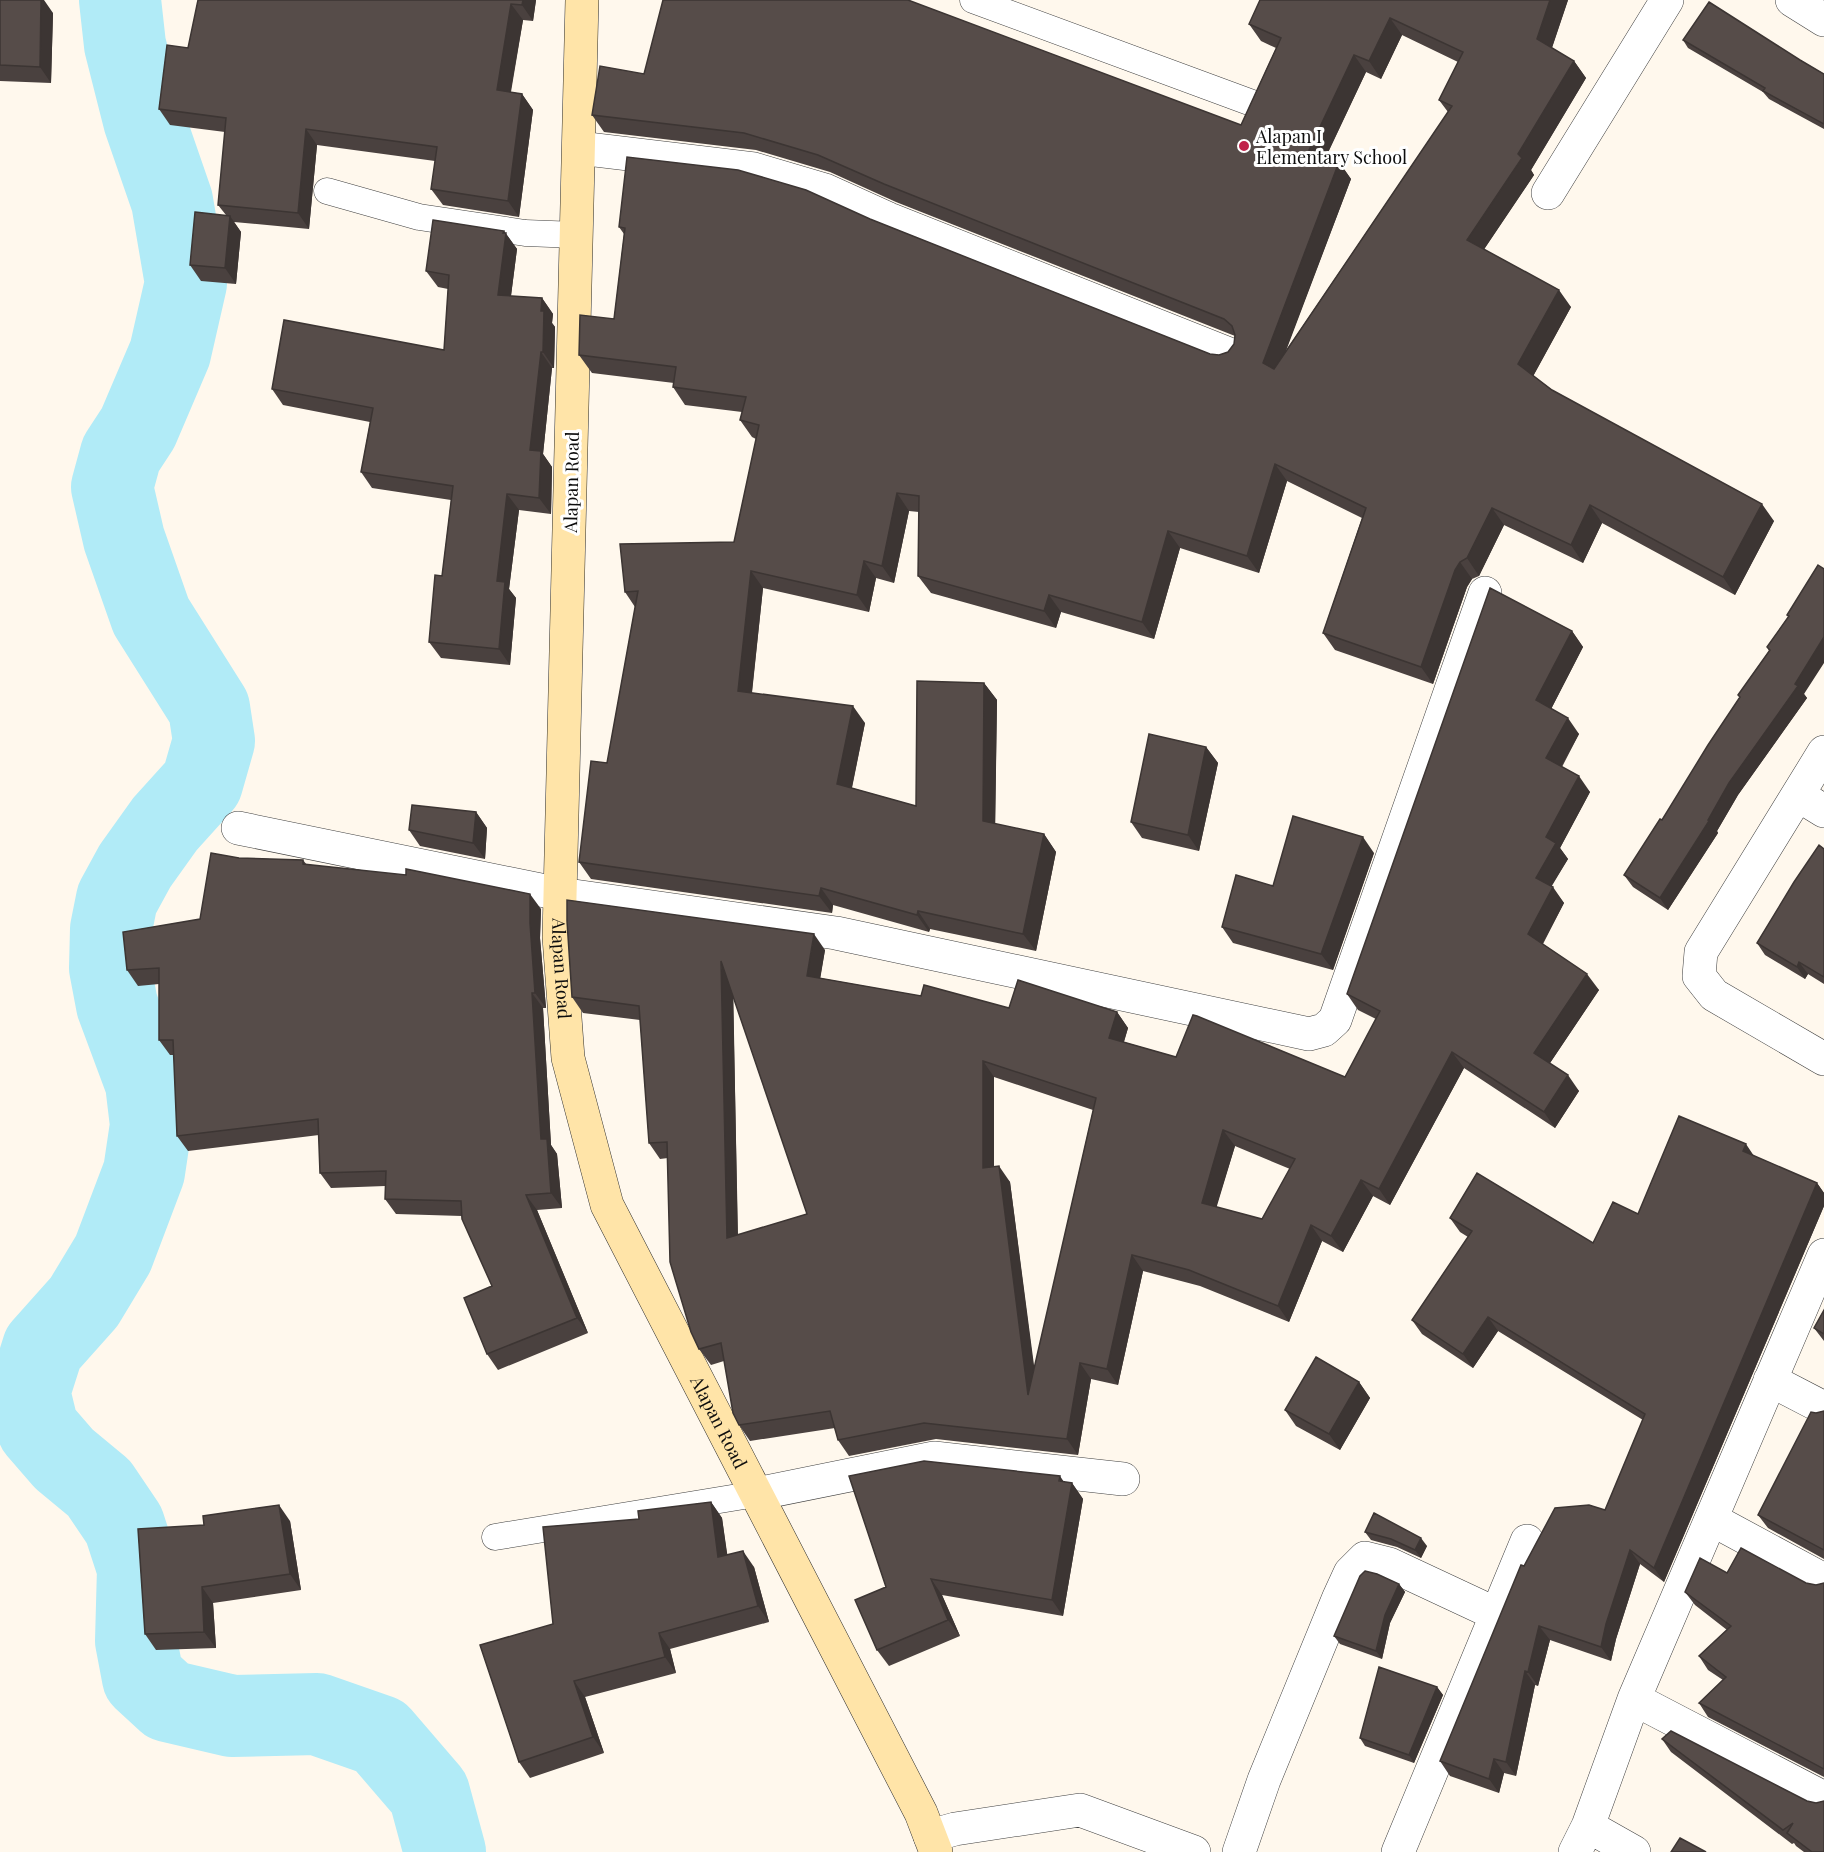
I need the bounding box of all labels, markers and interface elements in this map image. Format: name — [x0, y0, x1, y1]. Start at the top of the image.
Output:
place label: Alapan I Elementary School — [1255, 124, 1407, 169]
marker: Alapan I Elementary School — [1237, 139, 1251, 153]
street label: Alapan Road — [558, 431, 584, 534]
street label: Alapan Road — [547, 917, 577, 1020]
street label: Alapan Road — [685, 1371, 753, 1473]

